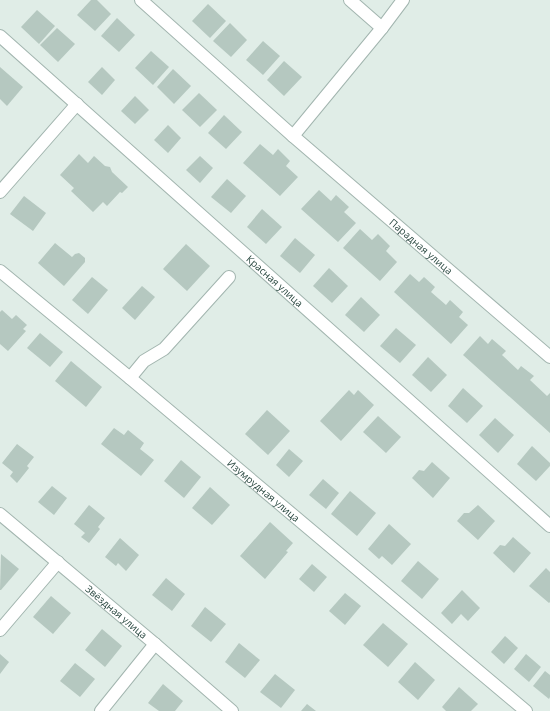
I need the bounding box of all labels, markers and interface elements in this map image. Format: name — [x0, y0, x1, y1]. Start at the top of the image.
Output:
street label: Парадная улица — [387, 215, 456, 277]
street label: Красная улица — [243, 252, 306, 310]
street label: Изумрудная улица — [224, 456, 303, 525]
street label: Звёздная улица — [83, 582, 150, 642]

